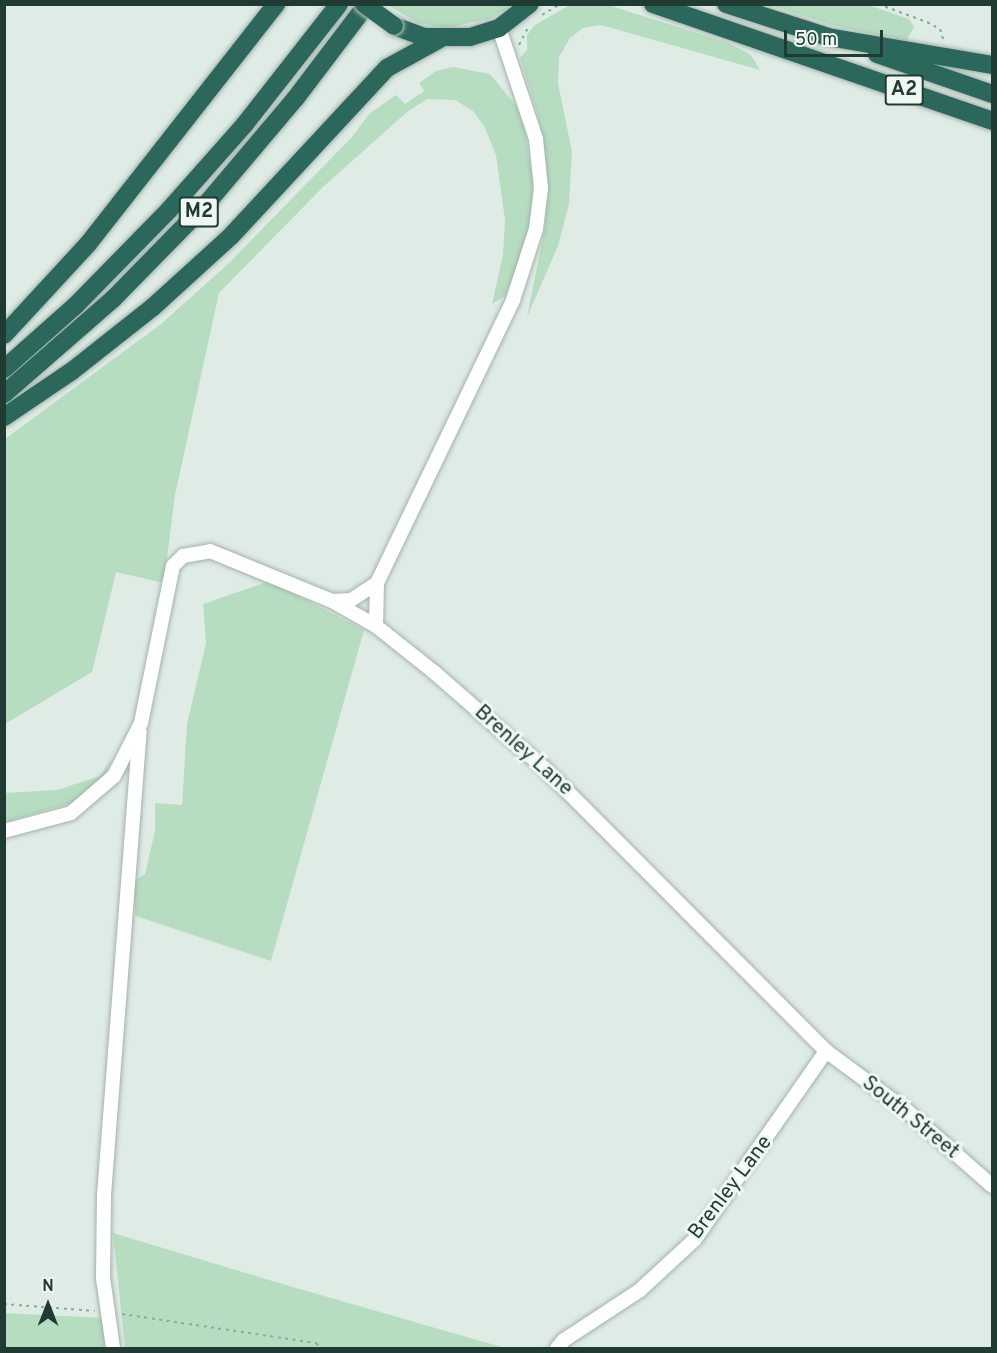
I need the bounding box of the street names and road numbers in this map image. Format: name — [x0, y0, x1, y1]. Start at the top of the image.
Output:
road number: A2 — [884, 73, 924, 107]
road number: M2 — [178, 195, 220, 229]
street label: Brenley Lane — [469, 700, 577, 802]
street label: South Street — [856, 1071, 964, 1165]
street label: Brenley Lane — [684, 1131, 778, 1245]

